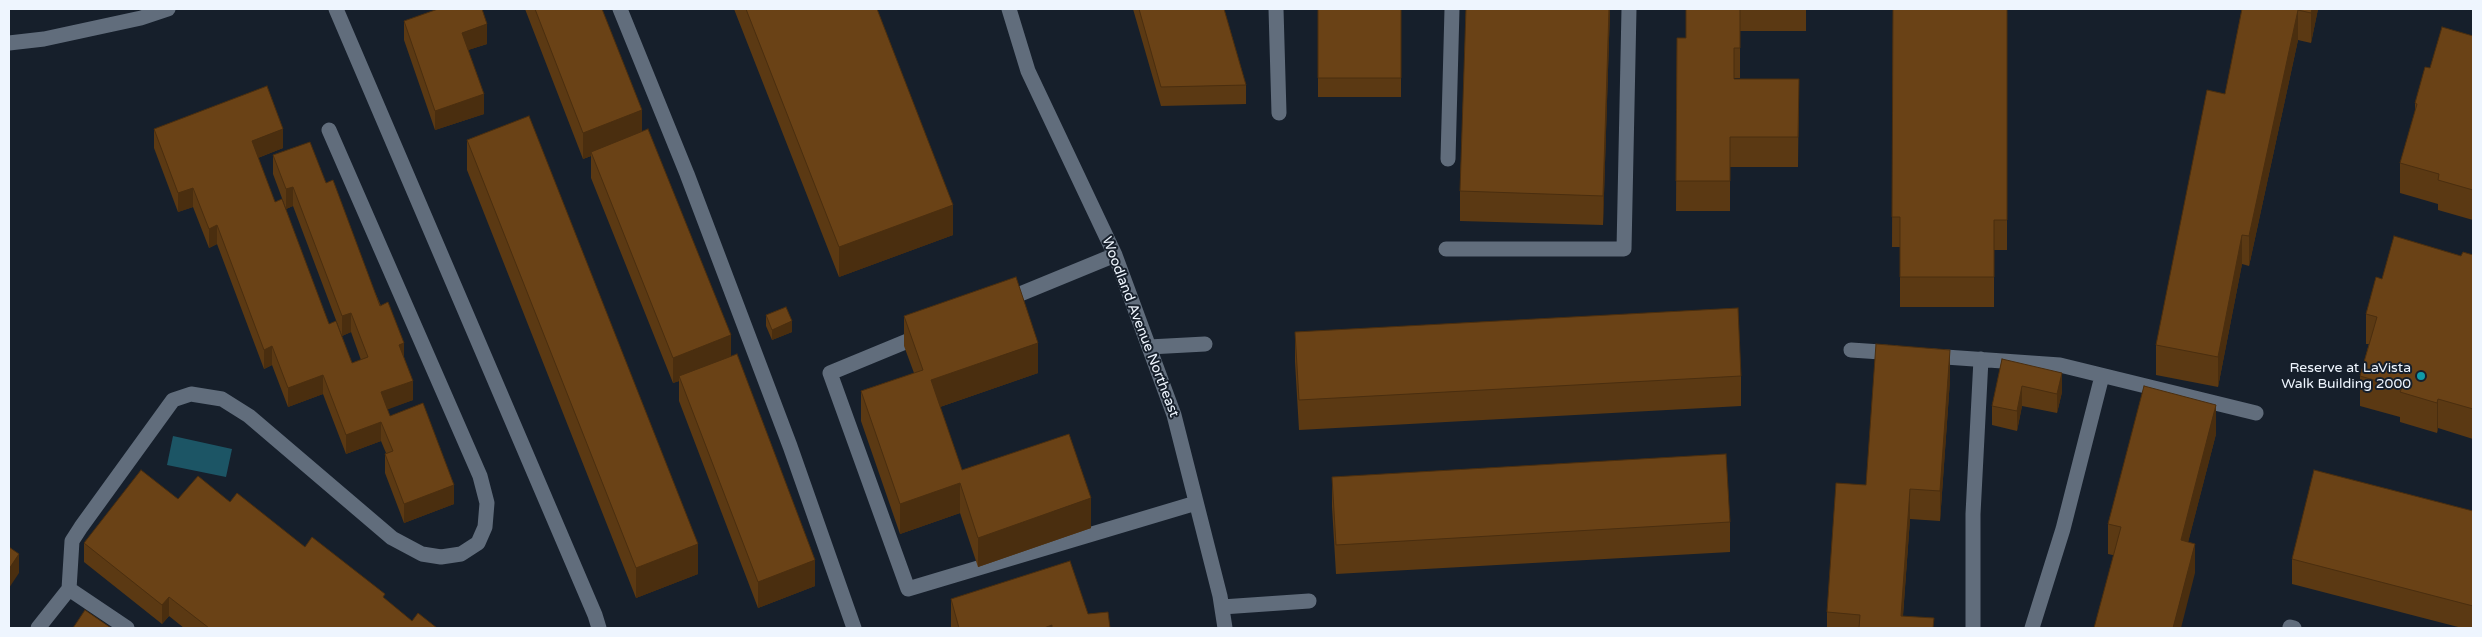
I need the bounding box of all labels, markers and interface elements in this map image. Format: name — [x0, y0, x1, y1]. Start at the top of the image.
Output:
street label: Woodland Avenue Northeast — [1098, 234, 1182, 420]
place label: Reserve at LaVista Walk Building 2000 — [2281, 360, 2411, 392]
marker: Reserve at LaVista Walk Building 2000 — [2415, 370, 2427, 382]

